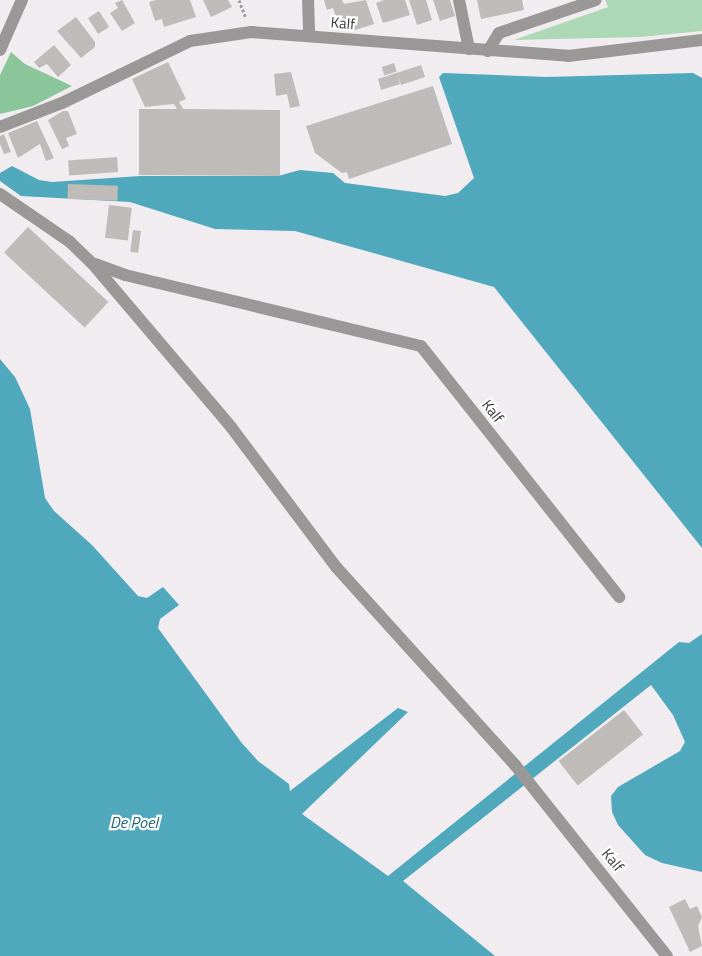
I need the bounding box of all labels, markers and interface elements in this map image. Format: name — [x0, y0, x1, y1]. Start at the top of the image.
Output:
street label: Kalf — [330, 13, 356, 33]
street label: Kalf — [478, 396, 508, 426]
water label: De Poel — [110, 812, 158, 832]
street label: Kalf — [598, 845, 628, 875]

